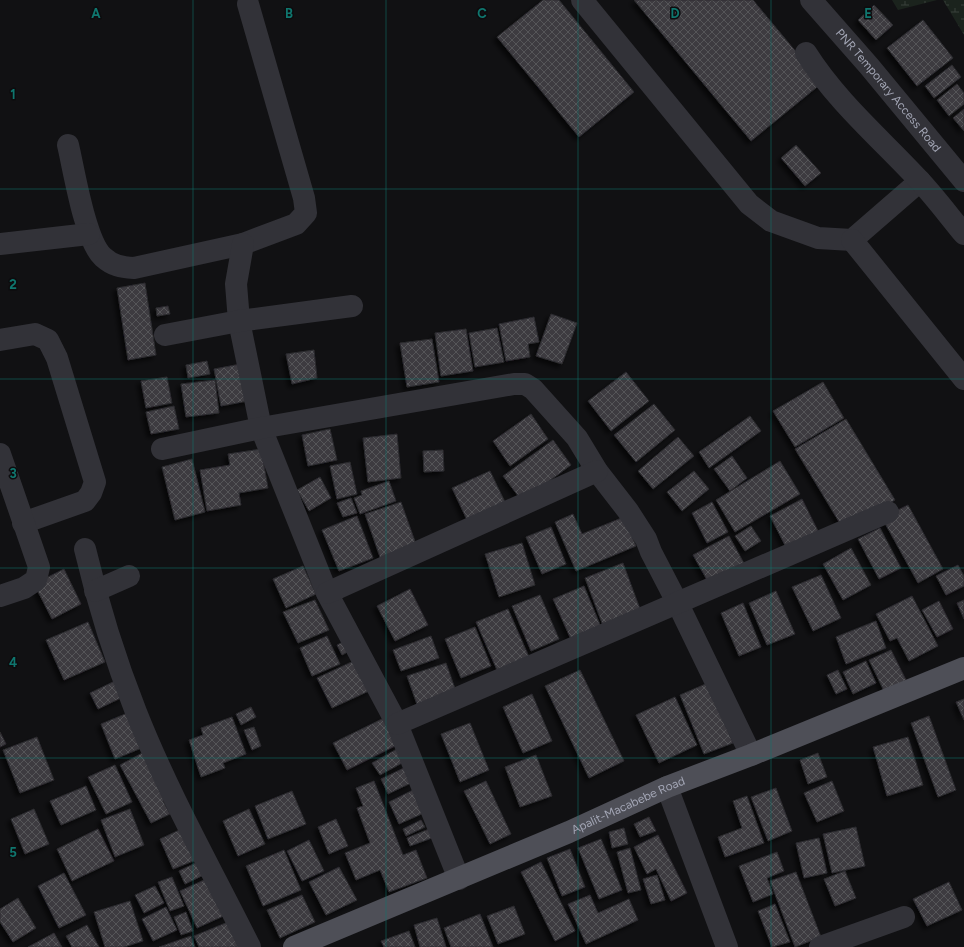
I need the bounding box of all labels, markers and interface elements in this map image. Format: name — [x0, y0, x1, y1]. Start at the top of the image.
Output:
text: A — [91, 6, 101, 21]
text: B — [285, 6, 293, 21]
text: C — [477, 6, 487, 21]
text: D — [670, 6, 680, 21]
text: E — [864, 6, 872, 21]
street label: PNR Temporary Access Road — [833, 26, 944, 155]
text: 1 — [10, 87, 16, 102]
text: 2 — [9, 277, 17, 292]
text: 3 — [9, 466, 17, 481]
text: 4 — [9, 655, 17, 670]
street label: Apalit-Macabebe Road — [569, 774, 687, 837]
text: 5 — [9, 845, 17, 860]

